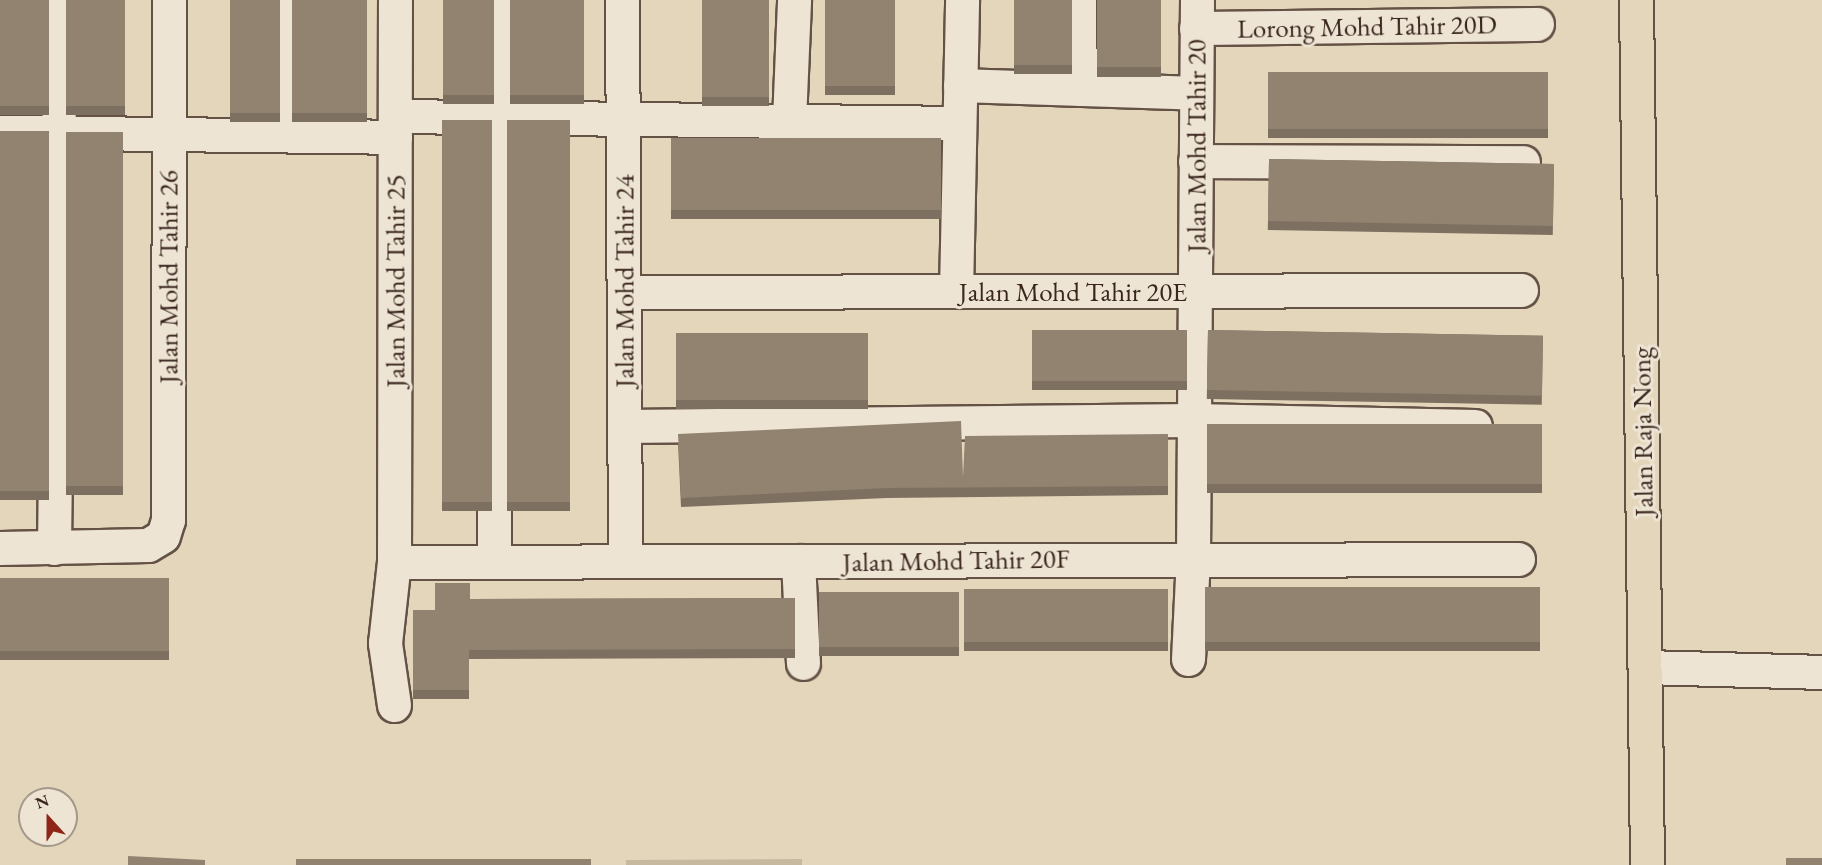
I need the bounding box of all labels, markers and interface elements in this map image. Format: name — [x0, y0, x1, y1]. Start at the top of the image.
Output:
street label: Lorong Mohd Tahir 20D — [1237, 8, 1497, 44]
street label: Jalan Mohd Tahir 20 — [1180, 39, 1212, 253]
street label: Jalan Mohd Tahir 26 — [152, 170, 184, 384]
street label: Jalan Mohd Tahir 25 — [379, 174, 411, 388]
street label: Jalan Mohd Tahir 24 — [608, 174, 640, 388]
street label: Jalan Mohd Tahir 20E — [959, 276, 1187, 308]
street label: Jalan Raja Nong — [1624, 347, 1660, 517]
street label: Jalan Mohd Tahir 20F — [842, 542, 1070, 578]
north arrow — [18, 787, 78, 847]
text: N — [32, 789, 52, 814]

